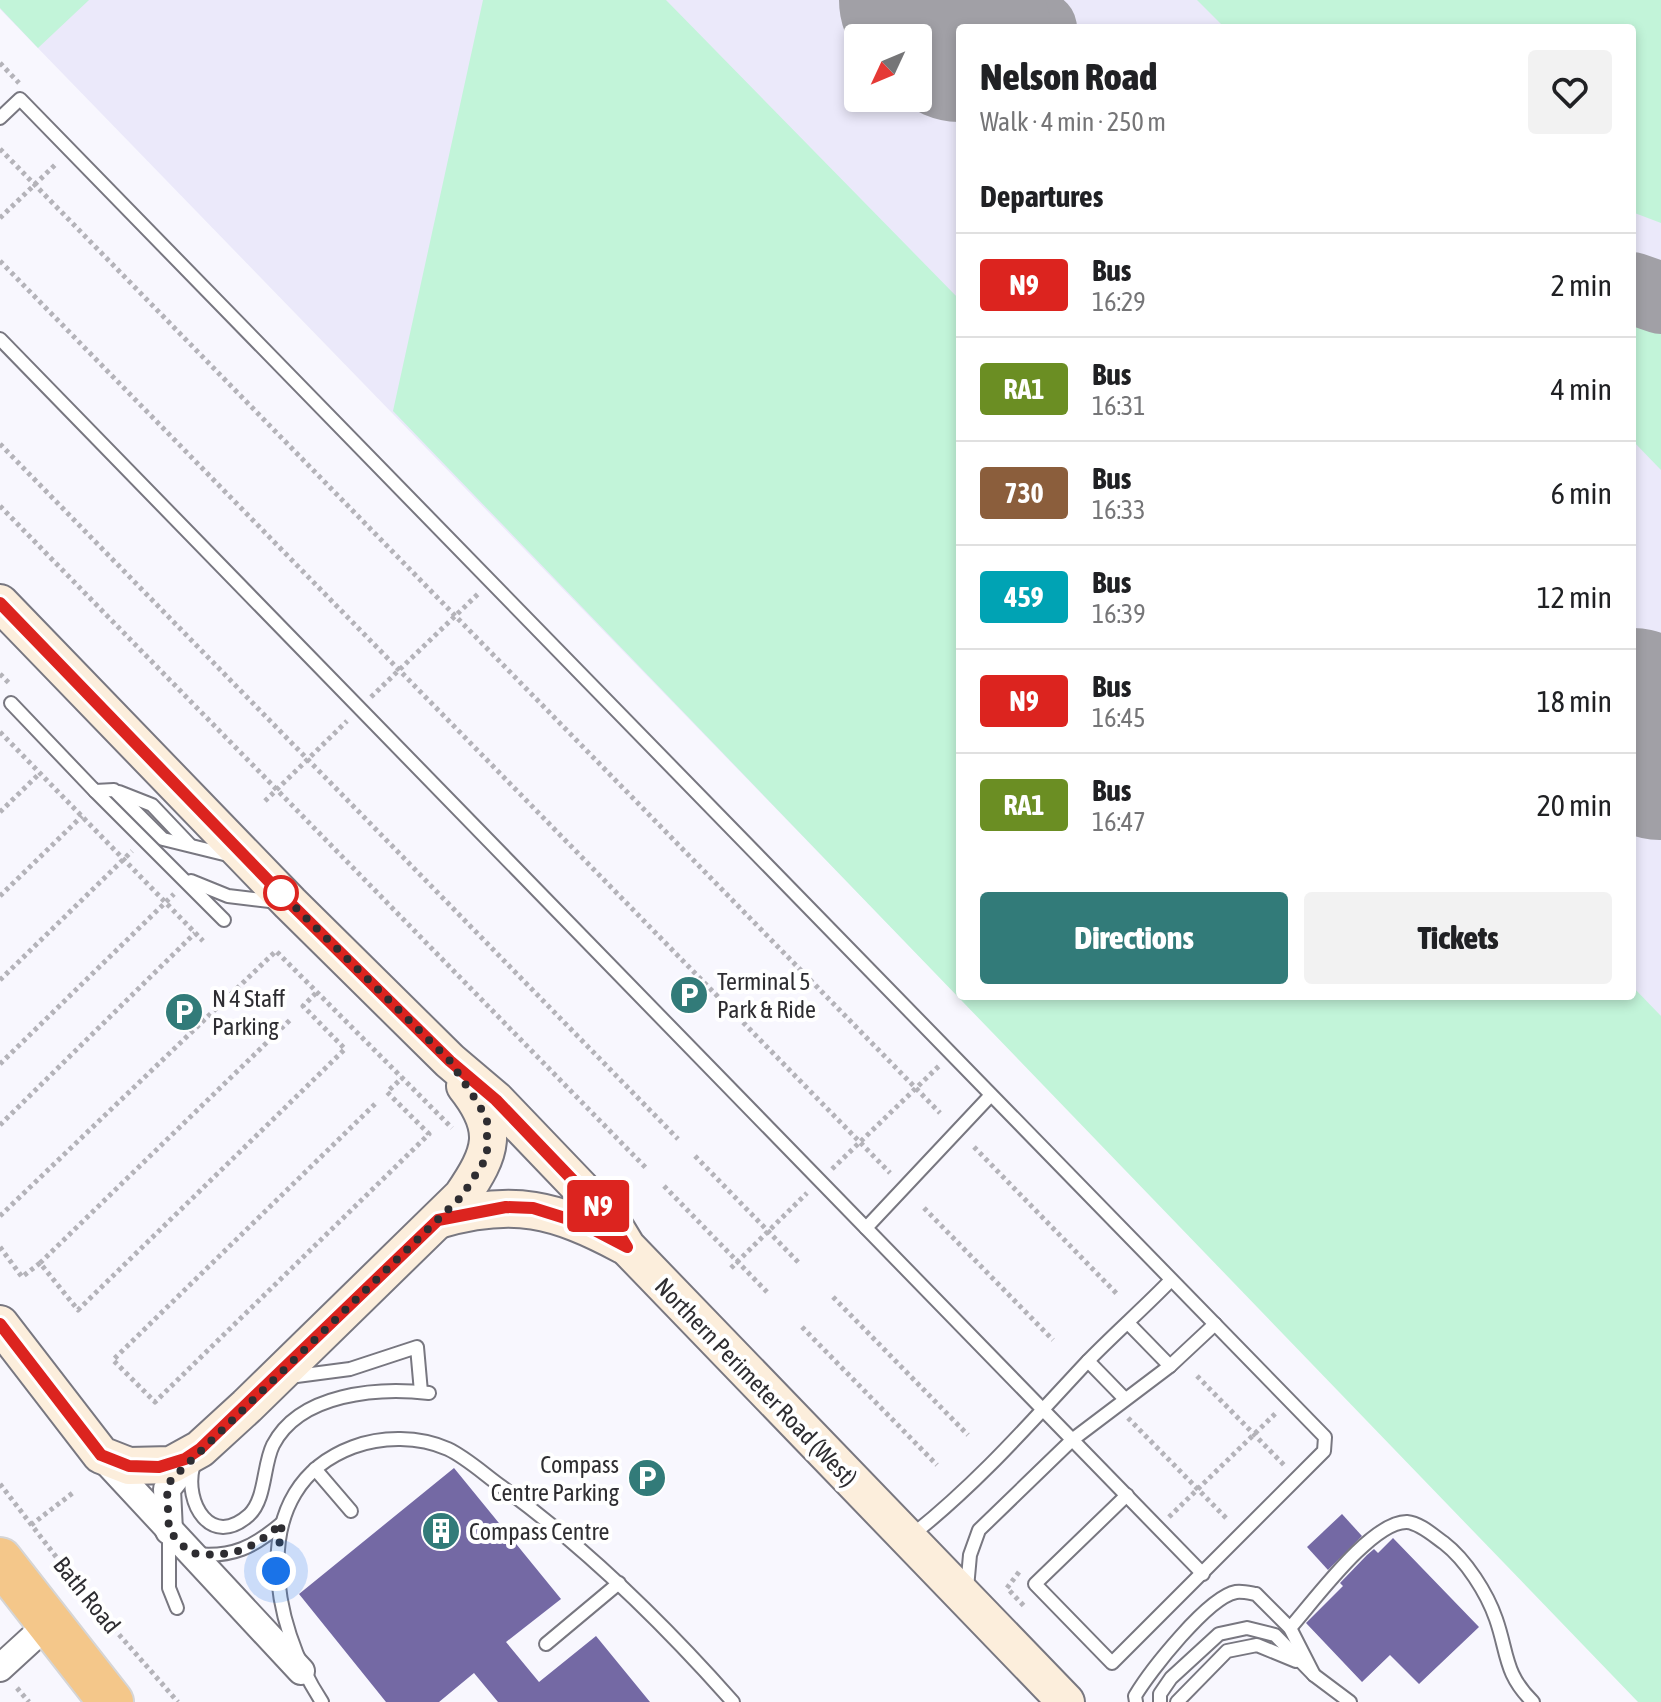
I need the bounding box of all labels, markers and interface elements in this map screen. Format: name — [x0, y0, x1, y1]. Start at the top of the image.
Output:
north arrow — [844, 24, 932, 112]
map controls — [844, 24, 932, 112]
button: heart — [1528, 50, 1612, 134]
text: Nelson Road — [980, 55, 1157, 98]
text: Walk · 4 min · 250 m — [980, 107, 1166, 137]
text: Departures — [980, 179, 1103, 213]
text: Bus — [1092, 253, 1131, 287]
text: 2 min — [1551, 268, 1612, 302]
text: N9 — [1009, 269, 1039, 301]
text: 16:29 — [1092, 287, 1146, 317]
text: Bus — [1092, 357, 1131, 391]
text: 4 min — [1551, 372, 1612, 406]
text: RA1 — [1004, 373, 1044, 405]
text: 16:31 — [1092, 391, 1146, 421]
text: Bus — [1092, 461, 1131, 495]
text: 6 min — [1551, 476, 1612, 510]
text: 730 — [1004, 477, 1044, 509]
text: 16:33 — [1092, 495, 1146, 525]
text: Bus — [1092, 565, 1131, 599]
text: 12 min — [1537, 580, 1612, 614]
text: 459 — [1004, 581, 1044, 613]
text: 16:39 — [1092, 599, 1146, 629]
text: Bus — [1092, 669, 1131, 703]
text: 18 min — [1537, 684, 1612, 718]
text: N9 — [1009, 685, 1039, 717]
text: 16:45 — [1092, 703, 1146, 733]
text: Bus — [1092, 773, 1131, 807]
text: 20 min — [1537, 788, 1612, 822]
text: RA1 — [1004, 789, 1044, 821]
text: 16:47 — [1092, 807, 1146, 837]
unlabelled marker — [264, 876, 298, 910]
button: Directions — [980, 892, 1288, 984]
button: Tickets — [1304, 892, 1612, 984]
place label: Terminal 5 Park & Ride — [717, 968, 816, 1023]
parking icon: Terminal 5 Park & Ride — [668, 974, 710, 1016]
place label: N 4 Staff Parking — [212, 985, 285, 1040]
parking icon: N 4 Staff Parking — [163, 991, 205, 1033]
line badge: N9 — [562, 1180, 634, 1232]
text: N9 — [583, 1190, 613, 1222]
street label: Northern Perimeter Road (West) — [650, 1272, 862, 1492]
place label: Compass Centre Parking — [491, 1451, 620, 1506]
parking icon: Compass Centre Parking — [626, 1457, 668, 1499]
building icon: Compass Centre — [420, 1510, 462, 1552]
place label: Compass Centre — [469, 1518, 609, 1545]
street label: Bath Road — [48, 1551, 126, 1639]
your location — [256, 1551, 296, 1591]

